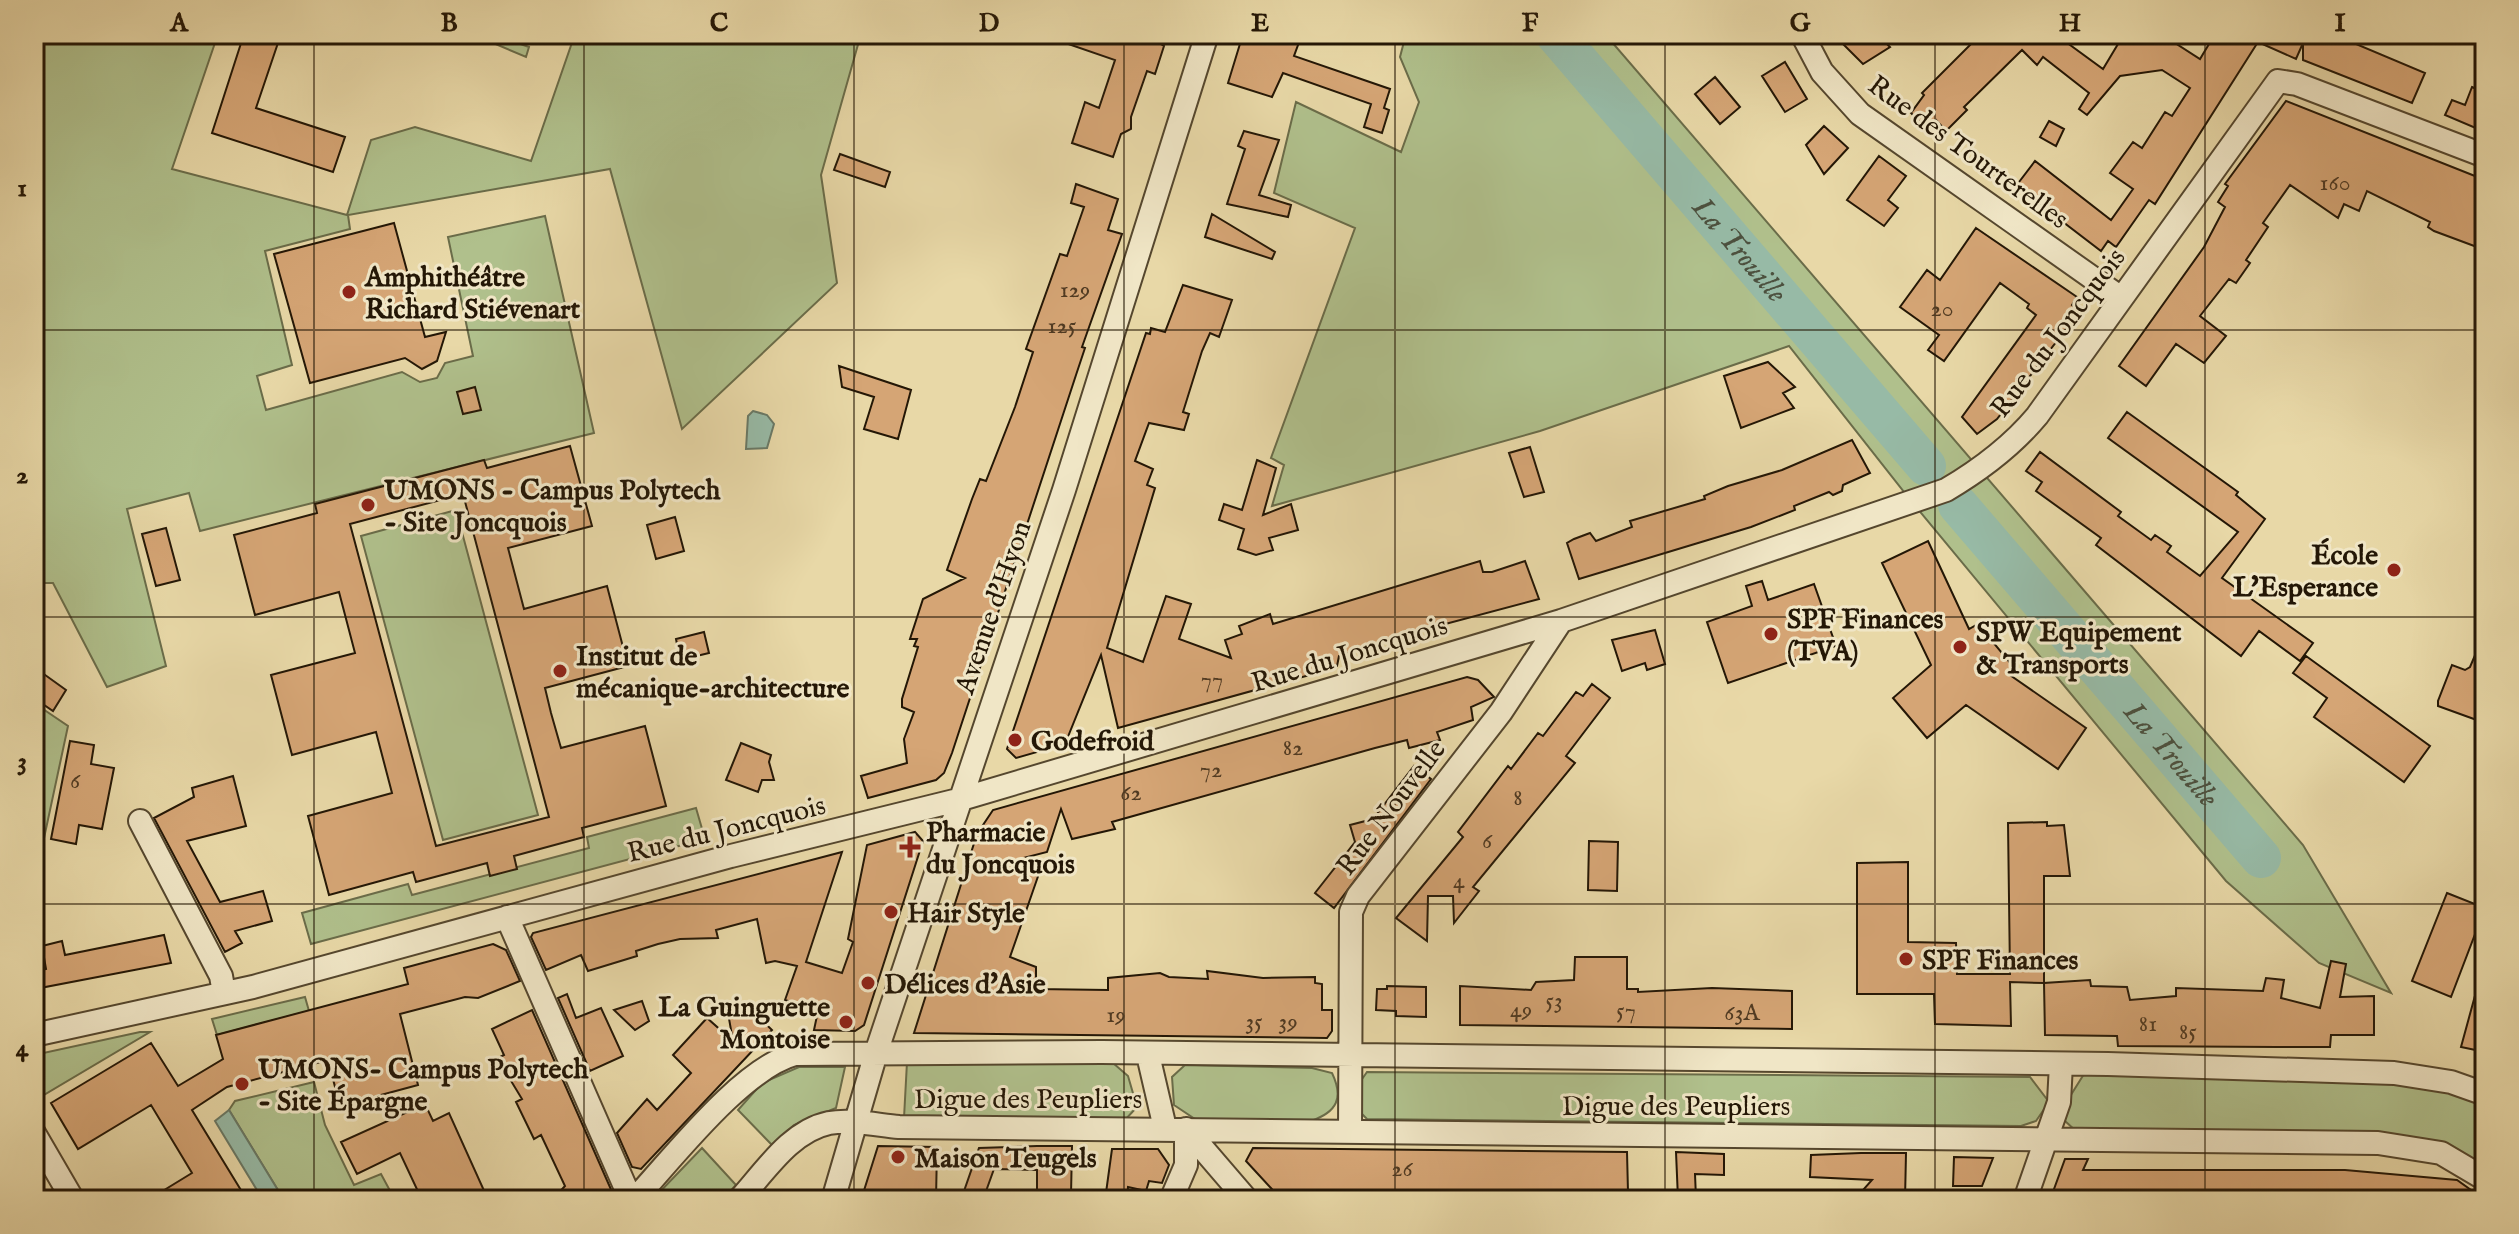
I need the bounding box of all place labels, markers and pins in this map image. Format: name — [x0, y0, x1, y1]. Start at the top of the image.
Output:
place label: Amphithéâtre Richard Stiévenart — [364, 261, 581, 328]
marker: Amphithéâtre Richard Stiévenart — [340, 283, 358, 301]
place label: UMONS - Campus Polytech - Site Joncquois — [384, 474, 722, 541]
marker: UMONS - Campus Polytech - Site Joncquois — [359, 496, 377, 514]
place label: École L'Esperance — [2233, 538, 2378, 606]
marker: École L'Esperance — [2385, 561, 2403, 579]
place label: SPF Finances (TVA) — [1787, 603, 1943, 670]
place label: SPW Equipement & Transports — [1976, 616, 2182, 683]
marker: SPF Finances (TVA) — [1762, 625, 1780, 643]
marker: SPW Equipement & Transports — [1951, 638, 1969, 656]
place label: Institut de mécanique-architecture — [576, 640, 850, 707]
marker: Institut de mécanique-architecture — [551, 662, 569, 680]
place label: Godefroid — [1031, 725, 1155, 760]
marker: Godefroid — [1006, 731, 1024, 749]
place label: Pharmacie du Joncquois — [926, 816, 1075, 883]
marker: Pharmacie du Joncquois — [901, 838, 919, 856]
place label: Hair Style — [907, 897, 1025, 932]
marker: Hair Style — [882, 903, 900, 921]
place label: SPF Finances — [1922, 944, 2078, 979]
marker: SPF Finances — [1897, 950, 1915, 968]
place label: Délices d'Asie — [884, 968, 1046, 1003]
marker: Délices d'Asie — [859, 974, 877, 992]
place label: La Guinguette Montoise — [658, 991, 830, 1058]
marker: La Guinguette Montoise — [837, 1013, 855, 1031]
place label: UMONS- Campus Polytech - Site Épargne — [258, 1053, 589, 1120]
marker: UMONS- Campus Polytech - Site Épargne — [233, 1075, 251, 1093]
place label: Maison Teugels — [914, 1142, 1097, 1177]
marker: Maison Teugels — [889, 1148, 907, 1166]

